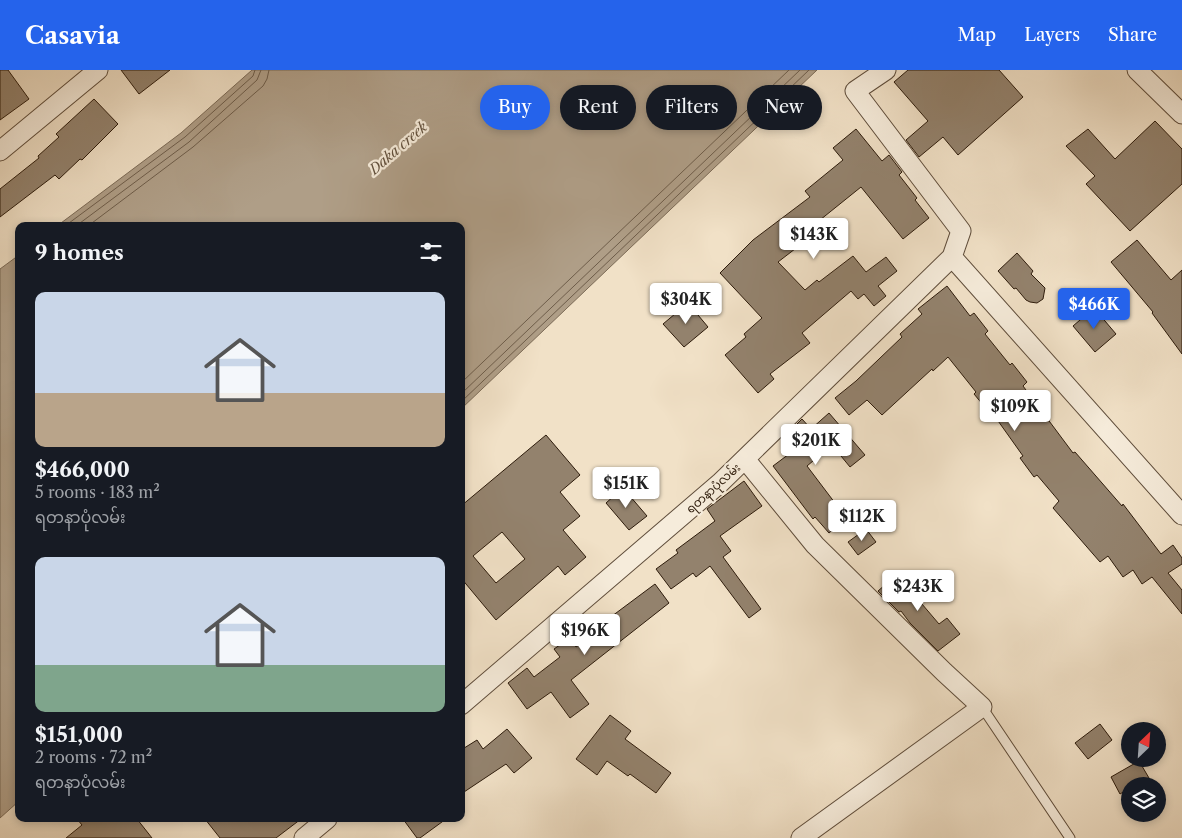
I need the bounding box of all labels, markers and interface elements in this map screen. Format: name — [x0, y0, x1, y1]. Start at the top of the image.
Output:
text: Casavia — [25, 21, 120, 50]
text: Map — [958, 24, 996, 46]
text: Layers — [1024, 24, 1080, 46]
text: Share — [1108, 24, 1157, 46]
chip: Buy — [480, 85, 550, 130]
chip: Rent — [560, 85, 636, 130]
chip: Filters — [646, 85, 737, 130]
chip: New — [747, 85, 822, 130]
water label: Daka creek — [364, 117, 431, 179]
pin: $143K — [779, 218, 849, 260]
text: $143K — [790, 224, 838, 244]
icon: filters — [417, 238, 445, 266]
text: 9 homes — [35, 240, 124, 265]
pin: $304K — [651, 282, 721, 325]
pin: $466K — [1059, 288, 1129, 330]
text: $304K — [661, 289, 711, 309]
text: $466K — [1069, 294, 1119, 314]
icon: home — [195, 325, 285, 415]
pin: $109K — [980, 390, 1050, 432]
text: $109K — [991, 396, 1039, 416]
pin: $201K — [781, 424, 851, 466]
text: $201K — [792, 430, 840, 450]
text: $466,000 — [35, 457, 130, 482]
street label: ရတနာပုံလမ်း — [682, 459, 745, 519]
pin: $151K — [591, 466, 661, 509]
text: $151K — [604, 473, 648, 493]
text: 5 rooms · 183 m² — [35, 482, 160, 502]
pin: $112K — [827, 500, 897, 542]
text: $112K — [839, 506, 885, 526]
text: ရတနာပုံလမ်း — [35, 507, 126, 527]
pin: $243K — [883, 570, 953, 612]
text: $243K — [893, 576, 943, 596]
icon: home — [195, 590, 285, 680]
pin: $196K — [550, 614, 620, 656]
text: $196K — [561, 620, 609, 640]
text: $151,000 — [35, 722, 123, 747]
north arrow — [1121, 722, 1166, 768]
map controls — [1121, 722, 1166, 822]
text: 2 rooms · 72 m² — [35, 747, 152, 767]
text: ရတနာပုံလမ်း — [35, 772, 126, 792]
button: layers — [1121, 777, 1166, 822]

